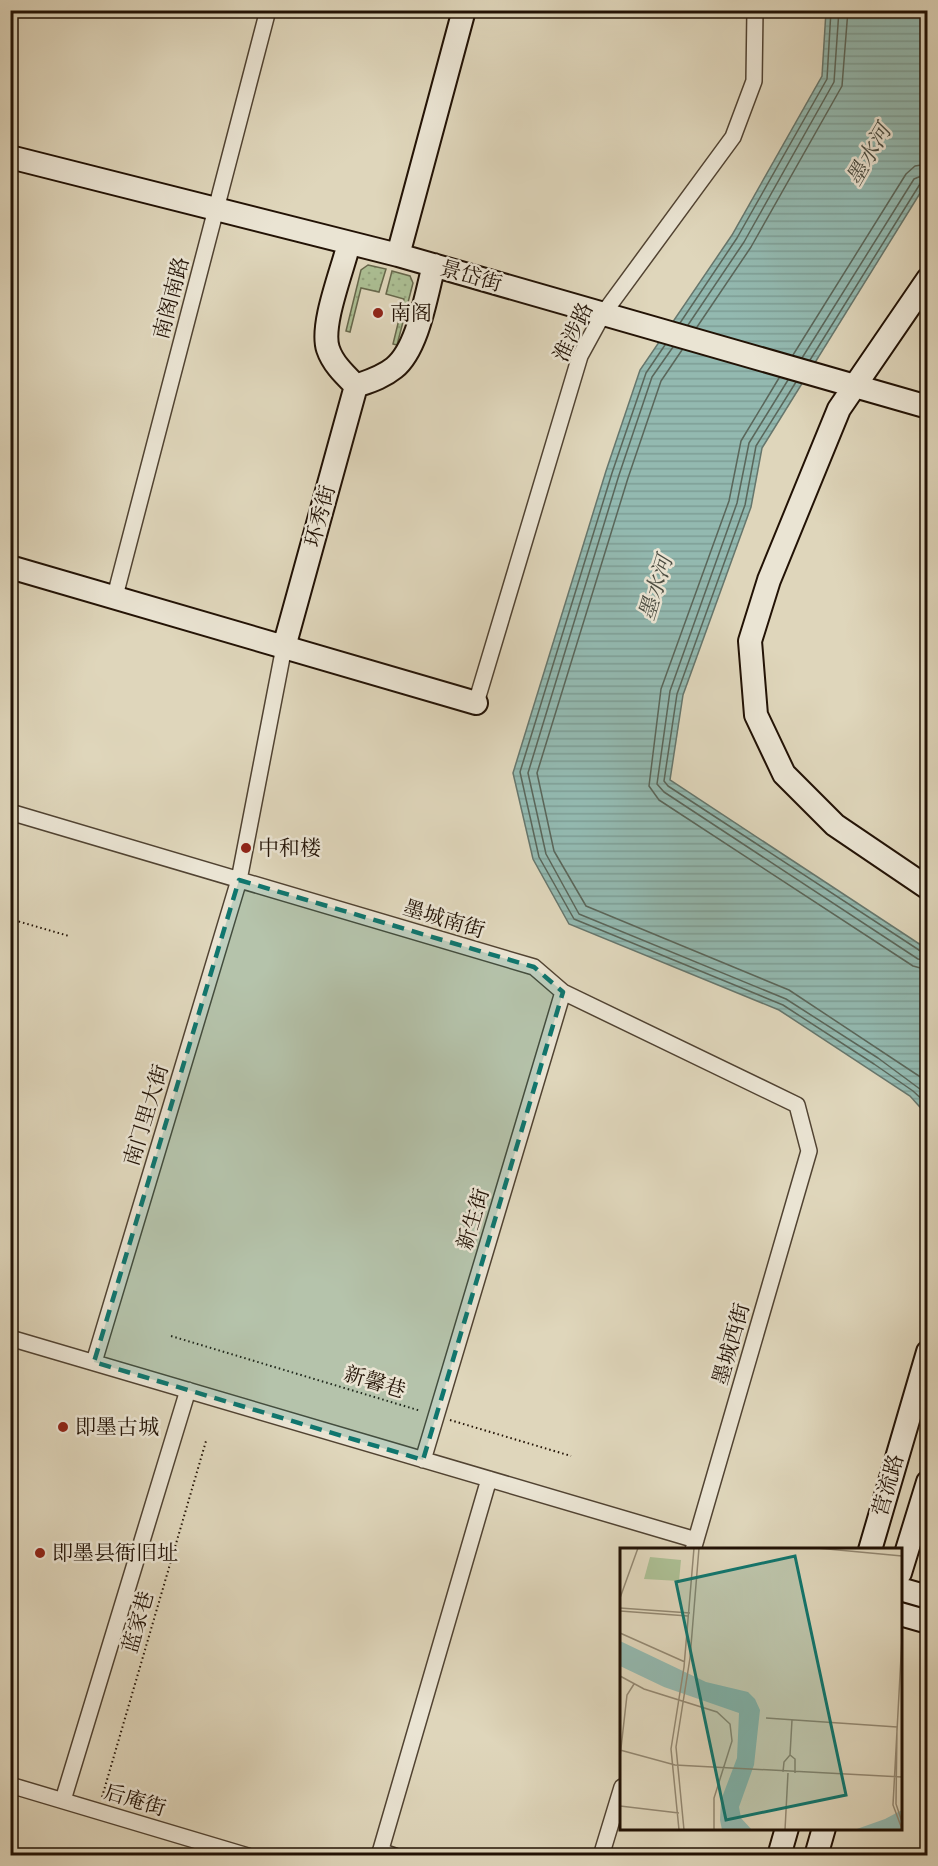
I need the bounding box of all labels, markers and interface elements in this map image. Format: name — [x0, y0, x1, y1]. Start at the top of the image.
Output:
water label: 墨水河 — [840, 115, 900, 191]
street label: 南阁南路 — [147, 254, 195, 342]
street label: 景岱街 — [437, 254, 505, 298]
street label: 淮涉路 — [547, 298, 599, 366]
place label: 南阁 — [390, 299, 432, 327]
marker: 南阁 — [371, 306, 385, 320]
street label: 环秀街 — [298, 482, 342, 550]
water label: 墨水河 — [632, 548, 681, 624]
place label: 中和楼 — [258, 834, 321, 862]
marker: 中和楼 — [239, 841, 253, 855]
street label: 墨城南街 — [400, 893, 488, 945]
street label: 南门里大街 — [117, 1061, 175, 1169]
street label: 新生街 — [450, 1185, 496, 1253]
street label: 墨城西街 — [706, 1300, 756, 1388]
street label: 新馨巷 — [341, 1359, 409, 1405]
place label: 即墨古城 — [75, 1413, 159, 1441]
marker: 即墨古城 — [56, 1420, 70, 1434]
street label: 营流路 — [866, 1451, 910, 1519]
place label: 即墨县衙旧址 — [52, 1539, 178, 1567]
marker: 即墨县衙旧址 — [33, 1546, 47, 1560]
inset map — [620, 1548, 902, 1830]
street label: 蓝家巷 — [116, 1588, 160, 1656]
street label: 后庵街 — [101, 1777, 169, 1823]

